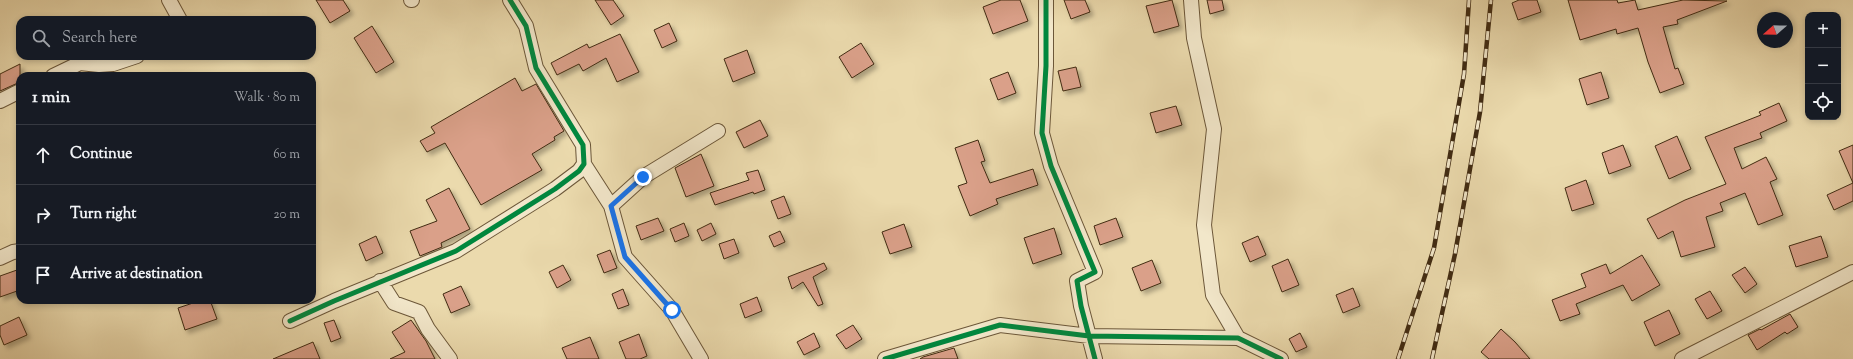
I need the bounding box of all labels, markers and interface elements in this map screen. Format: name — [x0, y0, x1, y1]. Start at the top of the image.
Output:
north arrow — [1757, 12, 1793, 48]
map controls — [1805, 12, 1841, 120]
button: + — [1805, 12, 1841, 48]
search box — [16, 16, 316, 60]
icon: search — [30, 27, 52, 49]
text: Search here — [62, 28, 137, 49]
button: − — [1805, 48, 1841, 84]
button: locate — [1805, 84, 1841, 120]
text: 1 min — [32, 86, 70, 110]
text: Walk · 80 m — [234, 89, 300, 107]
icon: ahead — [32, 144, 54, 166]
text: Continue — [70, 144, 132, 165]
text: 60 m — [273, 146, 300, 164]
route end — [634, 168, 652, 186]
icon: right — [32, 204, 54, 226]
text: Turn right — [70, 204, 136, 225]
text: 20 m — [274, 206, 300, 224]
icon: arrive — [32, 264, 54, 286]
text: Arrive at destination — [70, 264, 203, 285]
route start — [663, 301, 681, 319]

